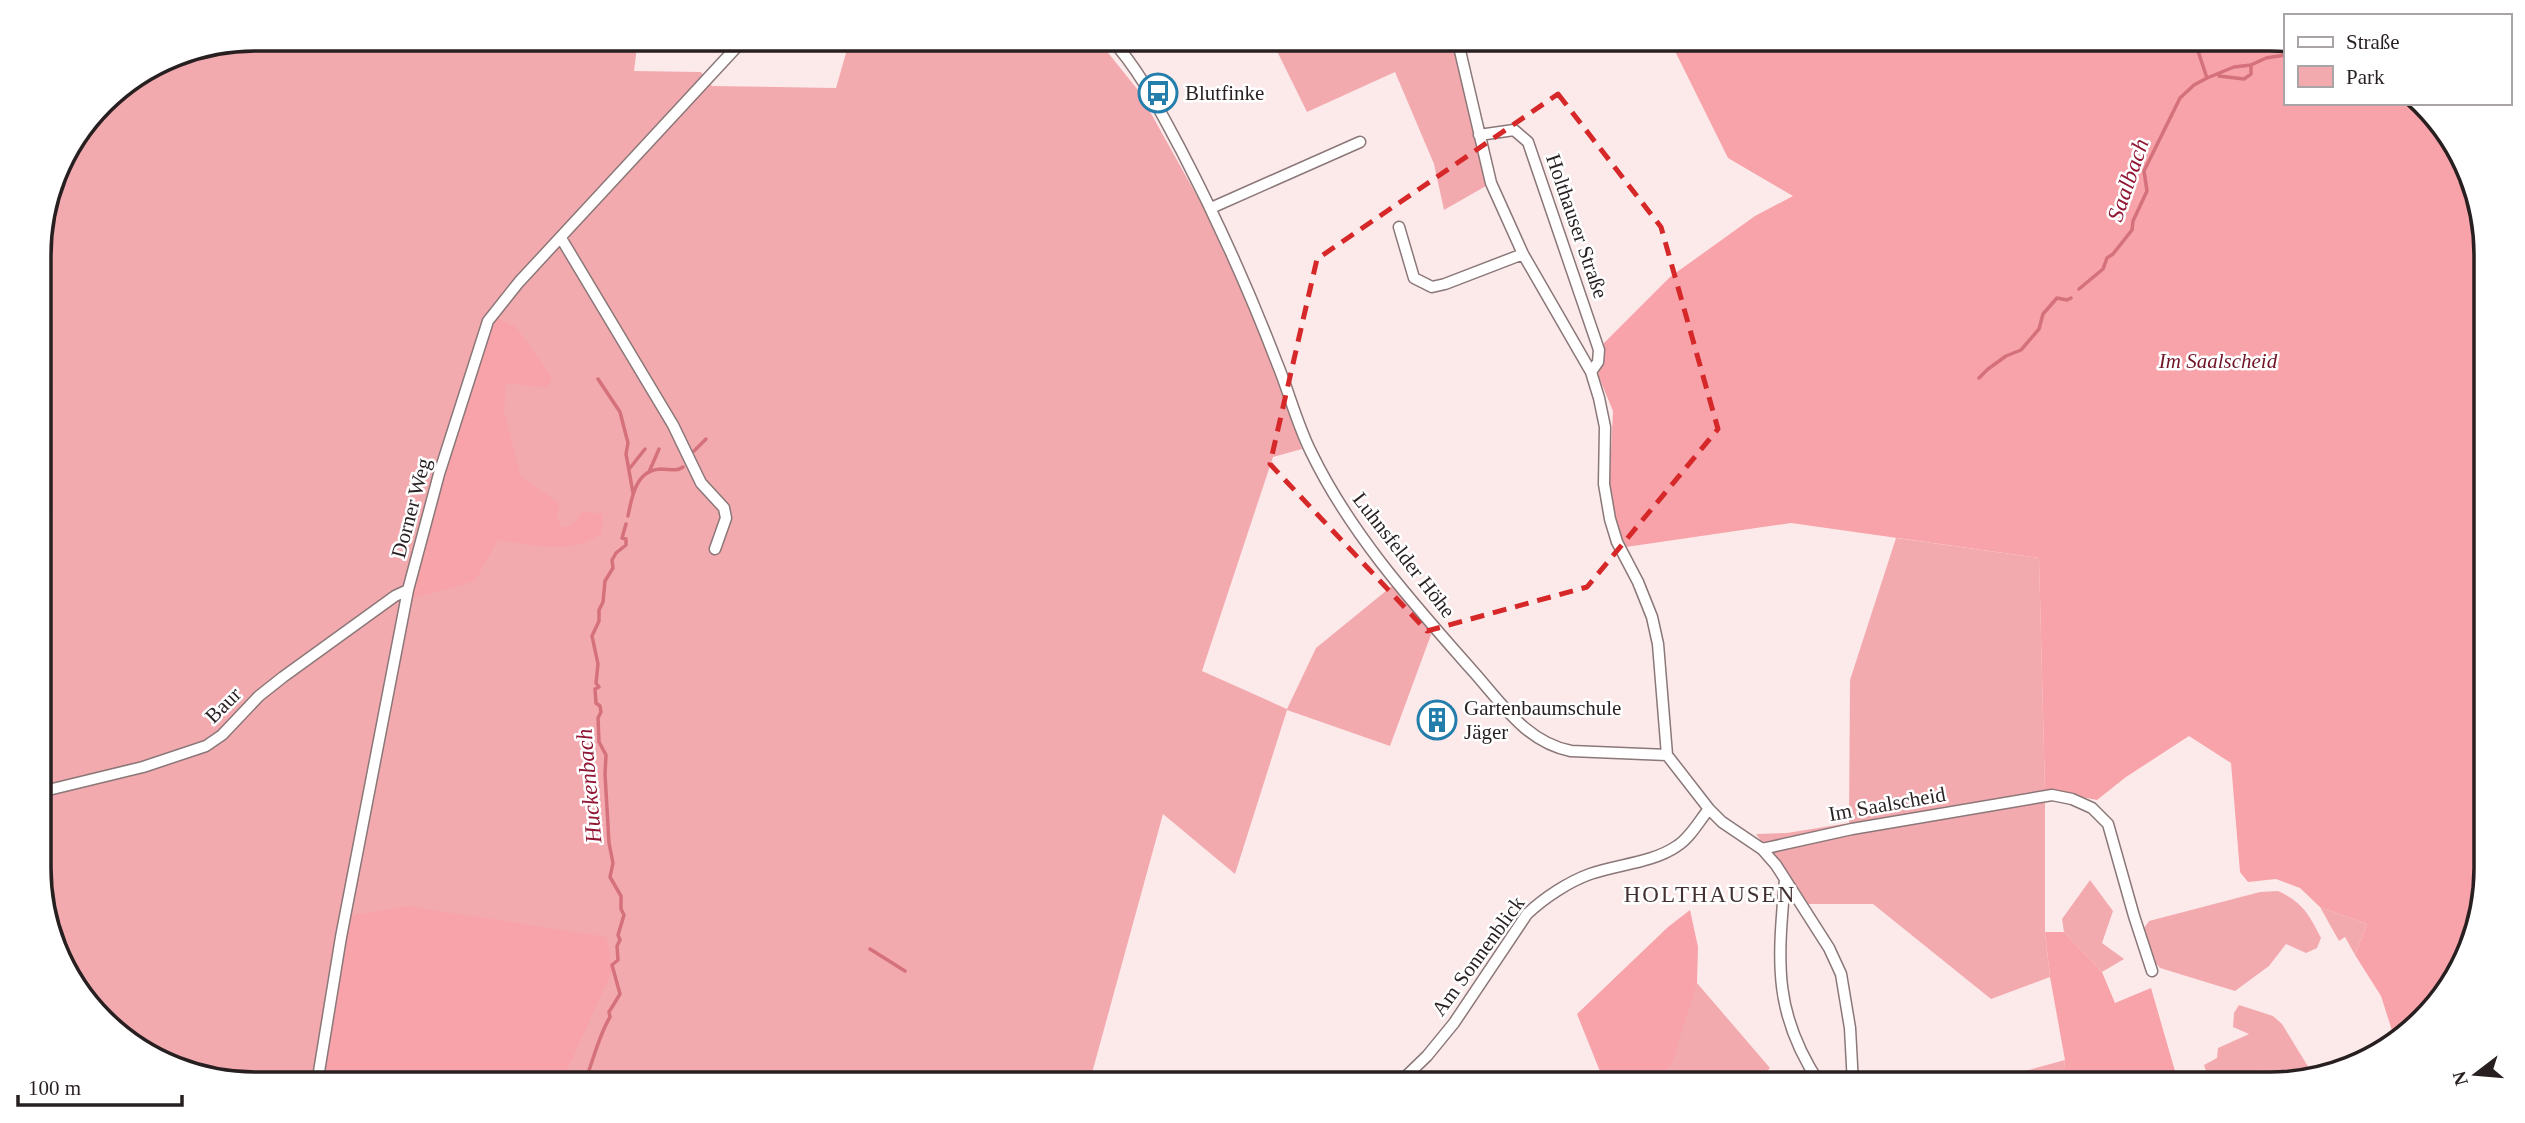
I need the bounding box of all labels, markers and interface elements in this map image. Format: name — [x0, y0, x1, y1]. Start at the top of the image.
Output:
legend — [2284, 14, 2511, 105]
text: Straße — [2346, 30, 2400, 54]
text: Park — [2346, 65, 2385, 89]
bus stop icon: Blutfinke — [1137, 72, 1179, 114]
place label: Blutfinke — [1185, 81, 1264, 105]
water label: Saalbach — [2102, 135, 2154, 225]
street label: Holthauser Straße — [1541, 151, 1613, 301]
park label: Im Saalscheid — [2158, 349, 2278, 373]
street label: Dorner Weg — [386, 455, 436, 561]
street label: Luhnsfelder Höhe — [1348, 488, 1460, 622]
street label: Baur — [200, 682, 246, 728]
place label: Gartenbaumschule Jäger — [1464, 696, 1621, 744]
building icon: Gartenbaumschule Jäger — [1416, 699, 1458, 741]
water label: Huckenbach — [572, 728, 607, 845]
street label: Im Saalscheid — [1827, 782, 1948, 826]
district label: HOLTHAUSEN — [1624, 882, 1796, 907]
street label: Am Sonnenblick — [1427, 891, 1530, 1020]
north arrow — [2441, 1039, 2511, 1109]
scale bar — [18, 1064, 182, 1108]
text: N — [2448, 1069, 2472, 1088]
text: 100 m — [28, 1076, 81, 1100]

